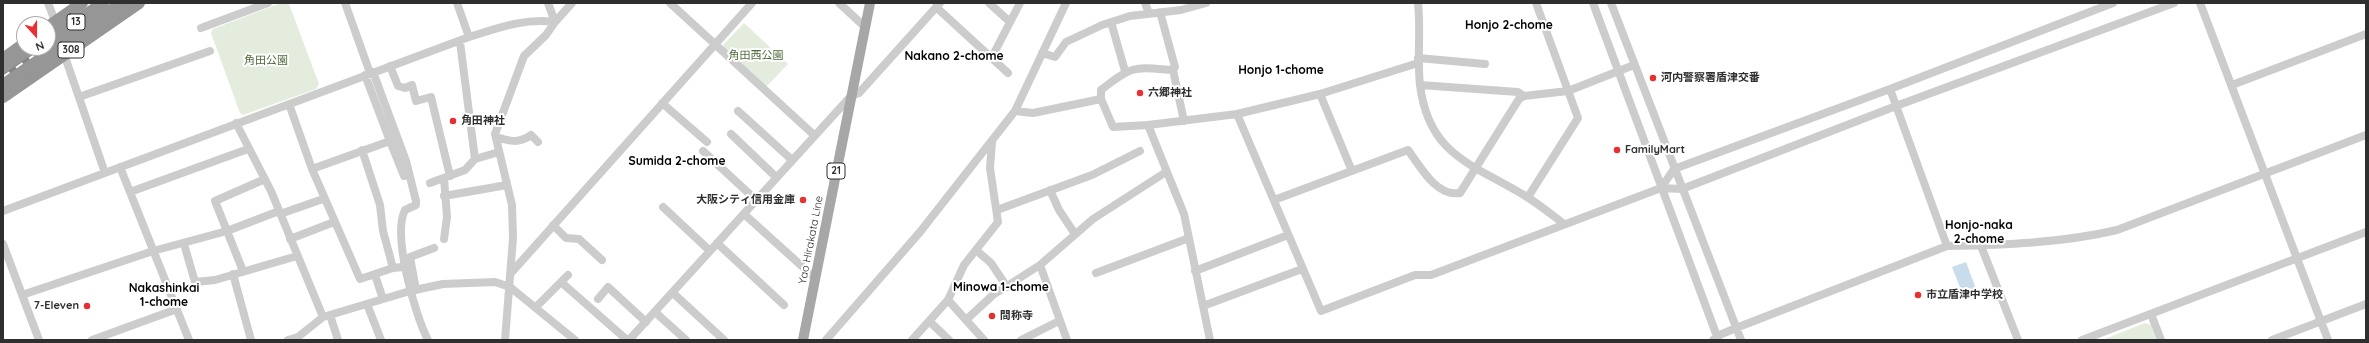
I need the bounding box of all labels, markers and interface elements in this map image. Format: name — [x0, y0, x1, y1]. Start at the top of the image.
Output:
road number: 13 — [67, 14, 85, 30]
north arrow — [16, 16, 56, 56]
district label: Honjo 2-chome — [1465, 18, 1553, 32]
text: N — [34, 38, 46, 54]
road number: 308 — [58, 42, 84, 58]
park label: 角田西公園 — [729, 49, 783, 63]
district label: Nakano 2-chome — [904, 49, 1004, 63]
park label: 角田公園 — [244, 54, 288, 68]
district label: Honjo 1-chome — [1238, 63, 1324, 77]
place label: 河内警察署盾津交番 — [1661, 71, 1760, 85]
marker: 河内警察署盾津交番 — [1648, 73, 1658, 83]
place label: 六郷神社 — [1148, 86, 1192, 100]
marker: 六郷神社 — [1135, 88, 1145, 98]
place label: 角田神社 — [461, 114, 505, 128]
marker: 角田神社 — [448, 116, 458, 126]
place label: FamilyMart — [1625, 143, 1685, 157]
marker: FamilyMart — [1612, 145, 1622, 155]
district label: Sumida 2-chome — [628, 154, 726, 168]
road number: 21 — [827, 163, 845, 179]
place label: 大阪シティ信用金庫 — [696, 193, 795, 207]
street label: Yao Hirakata Line — [796, 195, 826, 285]
marker: 大阪シティ信用金庫 — [798, 195, 808, 205]
district label: Honjo-naka 2-chome — [1945, 218, 2013, 246]
district label: Minowa 1-chome — [953, 280, 1049, 294]
district label: Nakashinkai 1-chome — [129, 281, 199, 309]
place label: 市立盾津中学校 — [1926, 288, 2003, 302]
marker: 市立盾津中学校 — [1913, 290, 1923, 300]
place label: 7-Eleven — [34, 299, 79, 313]
marker: 7-Eleven — [82, 301, 92, 311]
place label: 間称寺 — [1000, 309, 1033, 323]
marker: 間称寺 — [987, 311, 997, 321]

